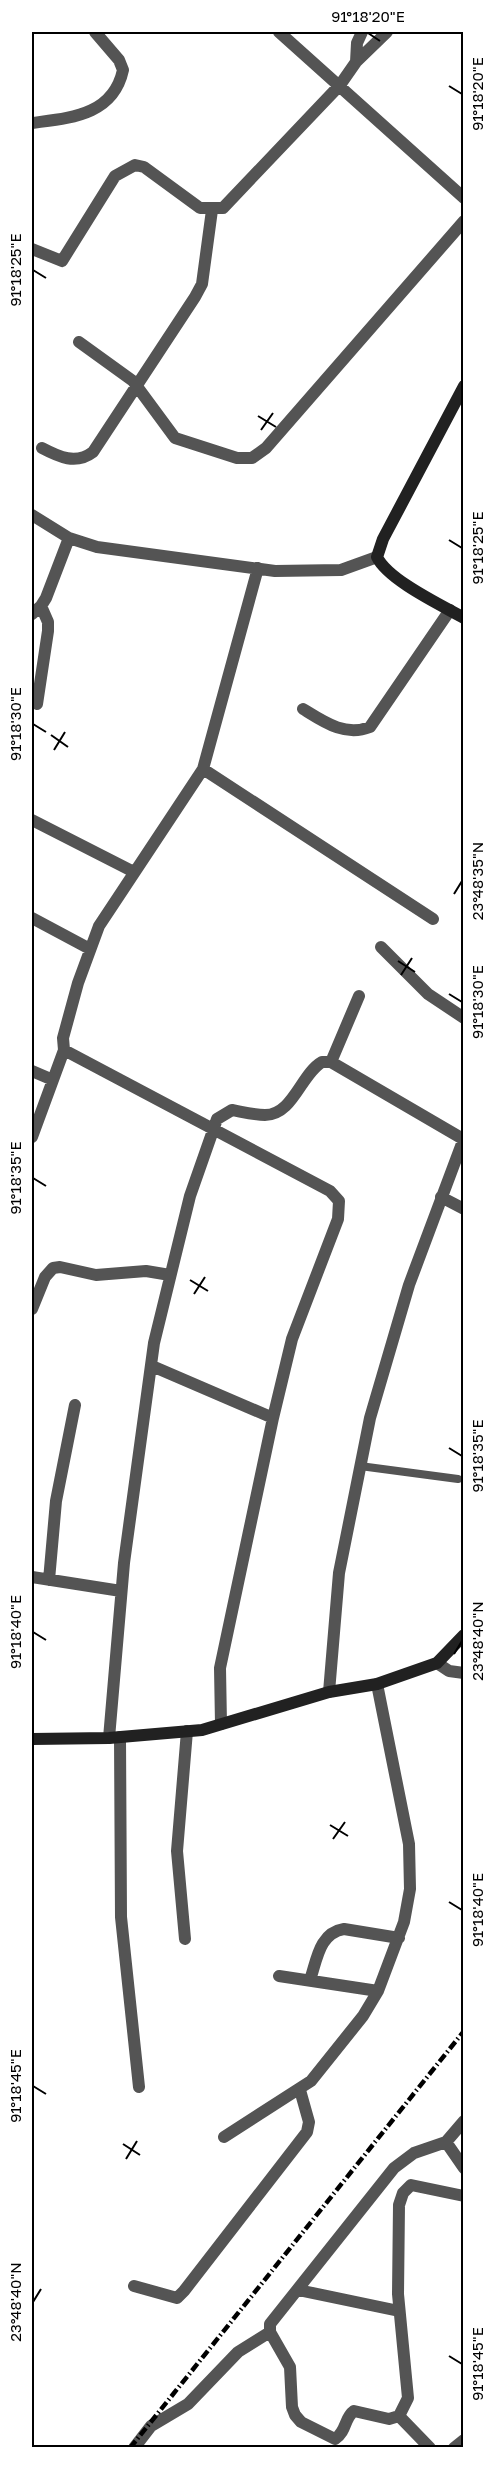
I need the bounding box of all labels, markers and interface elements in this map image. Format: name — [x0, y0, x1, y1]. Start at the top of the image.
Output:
text: 91°18'20"E — [331, 7, 405, 25]
text: 91°18'20"E — [468, 57, 486, 131]
text: 91°18'25"E — [6, 233, 24, 307]
text: 91°18'25"E — [468, 511, 486, 585]
text: 91°18'30"E — [6, 687, 24, 761]
text: 23°48'35"N — [468, 842, 486, 920]
text: 91°18'30"E — [468, 965, 486, 1039]
text: 91°18'35"E — [6, 1141, 24, 1215]
text: 91°18'35"E — [468, 1419, 486, 1493]
text: 91°18'40"E — [6, 1595, 24, 1669]
text: 23°48'40"N — [468, 1601, 486, 1681]
text: 91°18'40"E — [468, 1873, 486, 1947]
text: 91°18'45"E — [6, 2049, 24, 2123]
text: 23°48'40"N — [6, 2262, 24, 2342]
text: 91°18'45"E — [468, 2327, 486, 2401]

